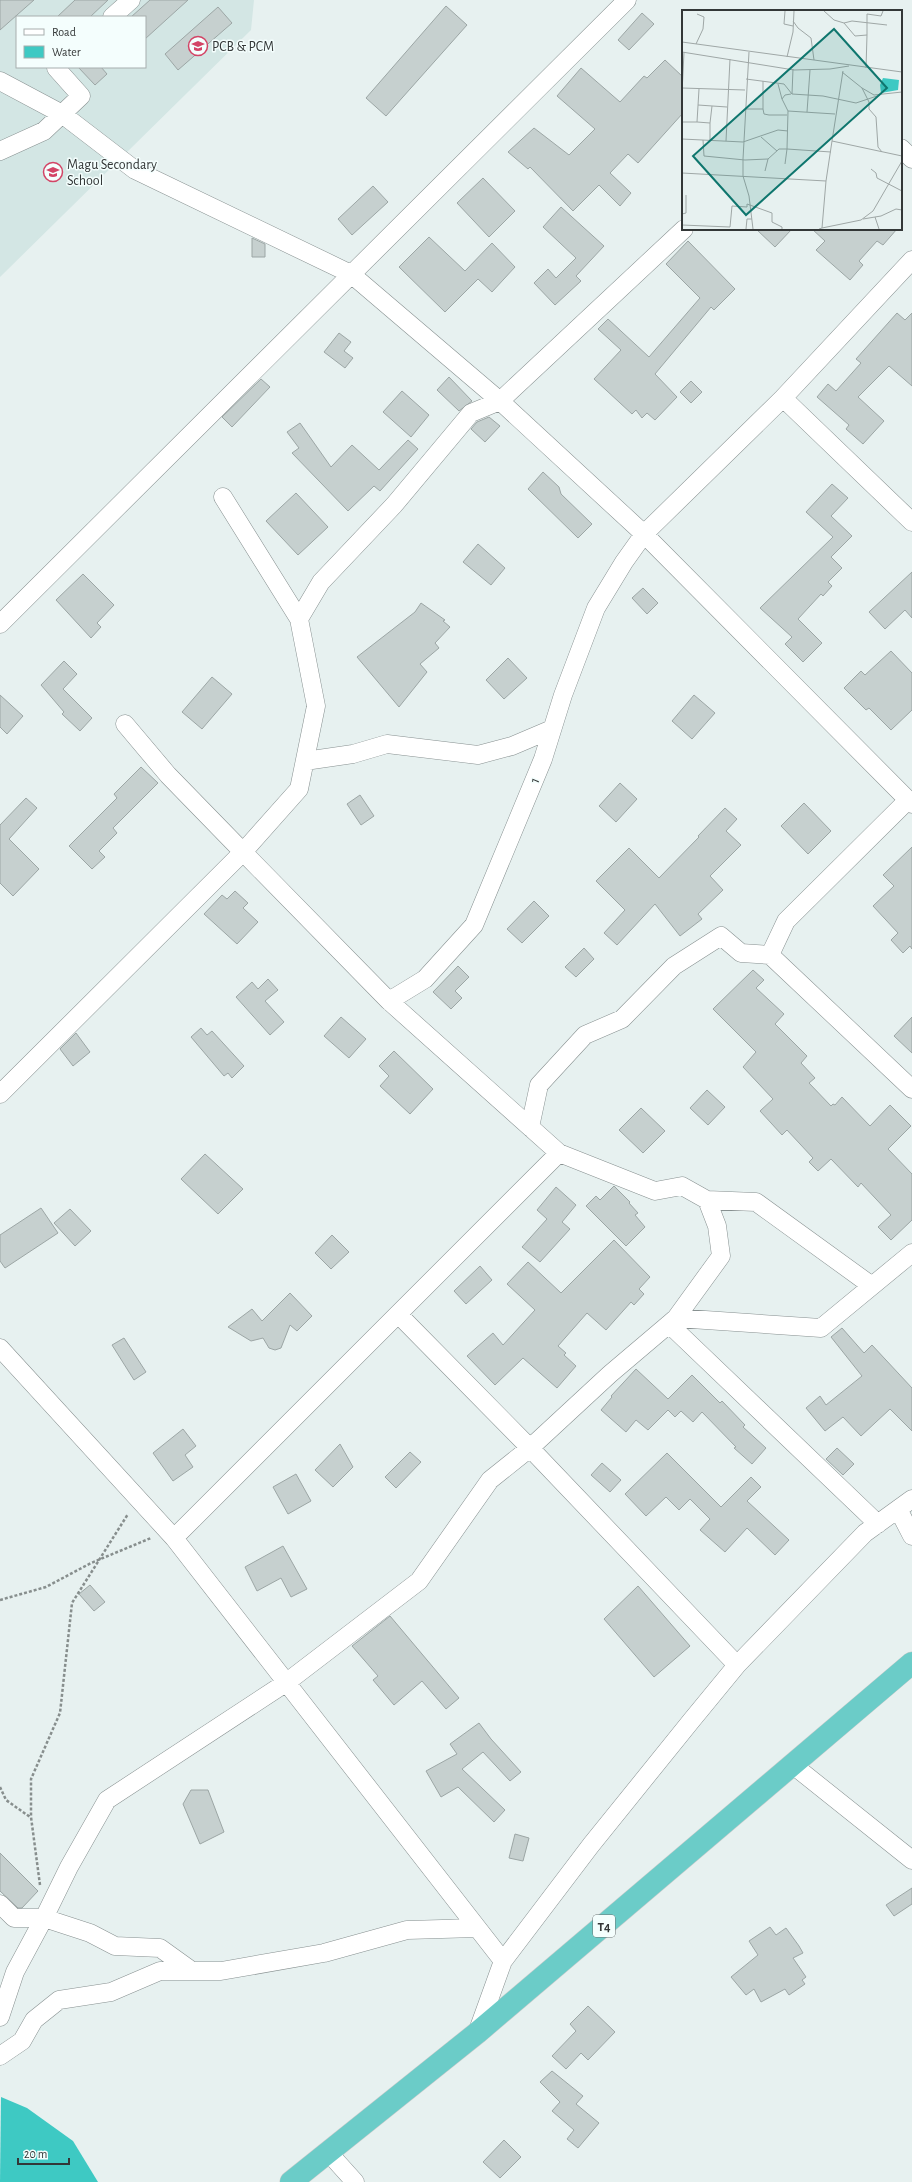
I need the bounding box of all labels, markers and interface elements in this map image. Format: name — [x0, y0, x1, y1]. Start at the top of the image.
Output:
inset map — [682, 10, 902, 230]
legend — [16, 16, 146, 68]
text: Road — [52, 26, 76, 38]
school or university icon: PCB & PCM — [187, 35, 209, 57]
place label: PCB & PCM — [212, 40, 274, 54]
text: Water — [52, 46, 81, 58]
place label: Magu Secondary School — [67, 158, 157, 188]
school or university icon: Magu Secondary School — [42, 161, 64, 183]
street label: 1 — [528, 775, 542, 785]
road number: T4 — [593, 1915, 615, 1937]
scale bar — [18, 2140, 69, 2166]
text: 20 m — [24, 2148, 47, 2160]

